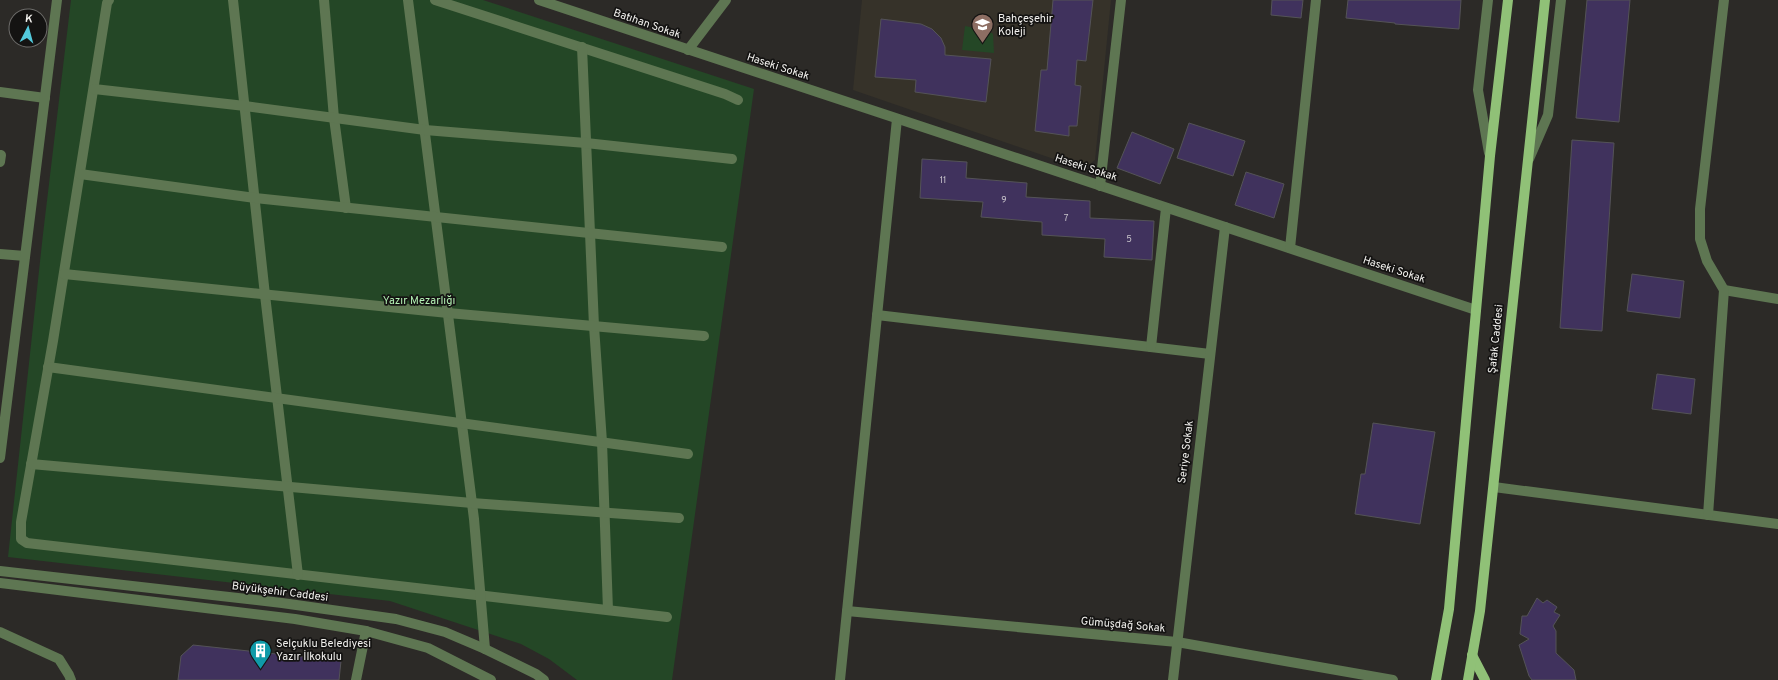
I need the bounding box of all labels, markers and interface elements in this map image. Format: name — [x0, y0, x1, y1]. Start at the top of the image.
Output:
street label: Batıhan Sokak — [612, 6, 683, 42]
north arrow — [8, 8, 48, 48]
text: K — [24, 12, 34, 26]
school or university icon: Bahçeşehir Koleji — [969, 12, 995, 45]
place label: Bahçeşehir Koleji — [998, 12, 1054, 39]
street label: Haseki Sokak — [745, 50, 811, 84]
street label: Haseki Sokak — [1053, 151, 1119, 185]
house number: 11 — [940, 175, 946, 186]
house number: 9 — [1001, 195, 1007, 206]
house number: 7 — [1064, 213, 1069, 224]
house number: 5 — [1126, 234, 1132, 245]
street label: Haseki Sokak — [1361, 253, 1427, 287]
park label: Yazır Mezarlığı — [383, 294, 455, 308]
street label: Şafak Caddesi — [1485, 304, 1507, 374]
street label: Seriye Sokak — [1175, 420, 1197, 484]
street label: Büyükşehir Caddesi — [231, 579, 329, 605]
street label: Gümüşdağ Sokak — [1080, 614, 1166, 636]
building icon: Selçuklu Belediyesi Yazır İlkokulu — [247, 637, 273, 670]
place label: Selçuklu Belediyesi Yazır İlkokulu — [276, 637, 371, 664]

